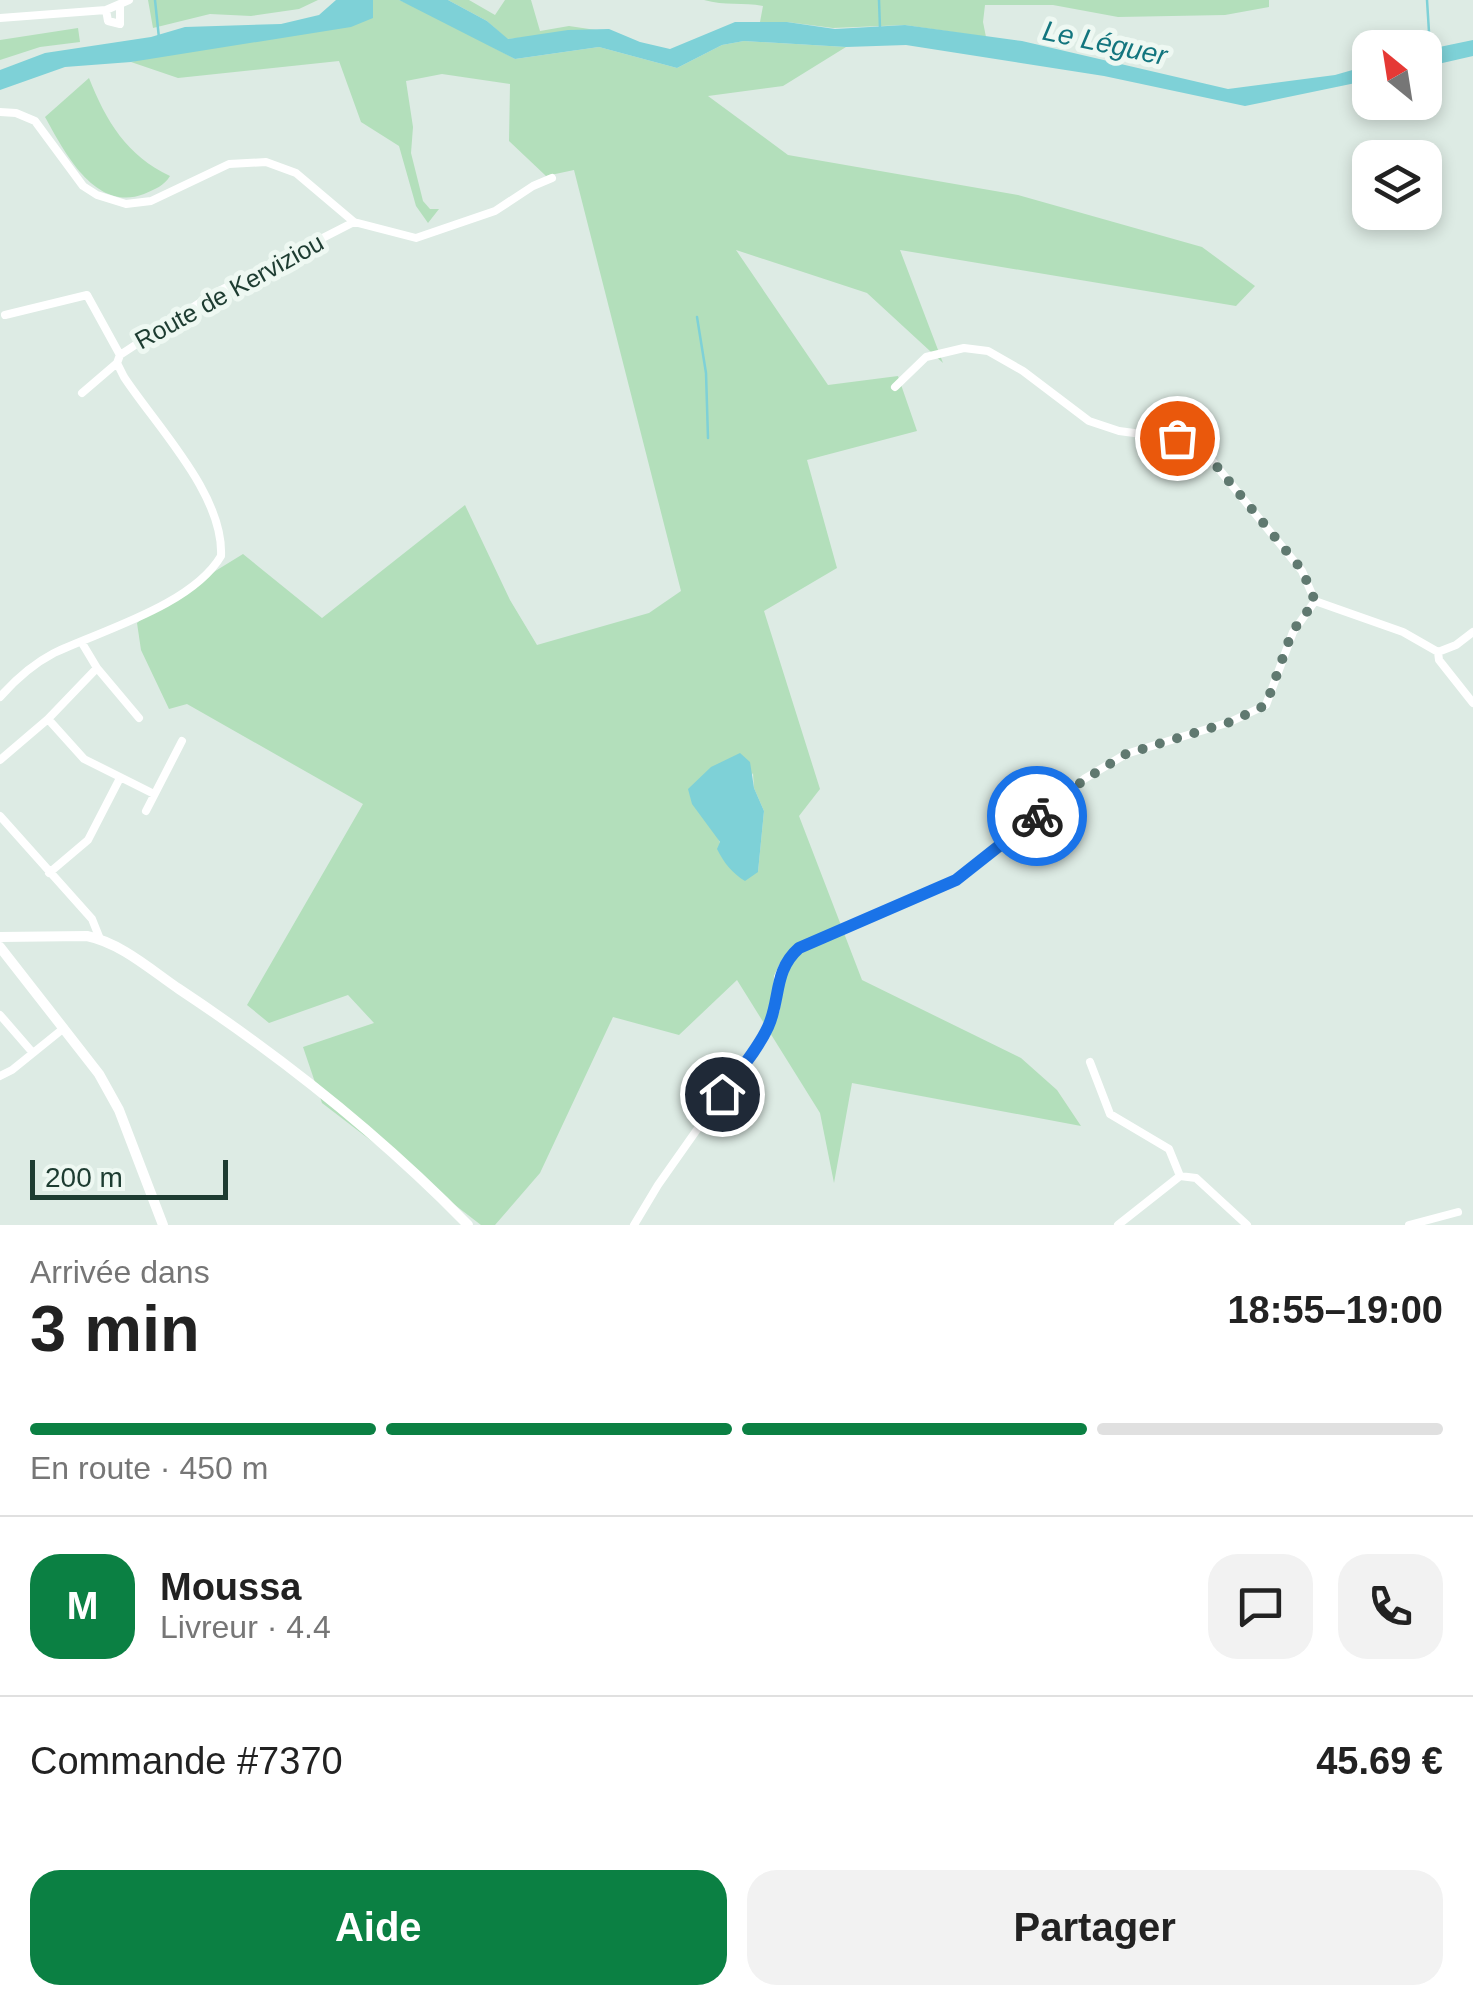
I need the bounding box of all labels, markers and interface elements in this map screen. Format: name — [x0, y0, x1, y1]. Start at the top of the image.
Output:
water label: Le Léguer — [1040, 15, 1172, 72]
north arrow — [1352, 30, 1442, 120]
map controls — [1352, 30, 1442, 230]
button: layers — [1352, 140, 1442, 230]
street label: Route de Kerviziou — [130, 228, 328, 354]
pin — [1135, 396, 1220, 481]
icon: bag — [1150, 411, 1205, 466]
courier — [987, 766, 1087, 866]
icon: bike — [1010, 789, 1065, 844]
pin — [680, 1052, 765, 1137]
icon: home — [695, 1067, 750, 1122]
scale bar — [30, 1155, 228, 1200]
text: 200 m — [45, 1162, 123, 1193]
text: Arrivée dans — [30, 1254, 210, 1290]
text: 18:55–19:00 — [1227, 1289, 1443, 1331]
text: 3 min — [30, 1292, 200, 1365]
text: En route · 450 m — [30, 1450, 268, 1486]
button: chat — [1208, 1554, 1313, 1659]
button: phone — [1338, 1554, 1443, 1659]
text: Moussa — [160, 1566, 301, 1608]
text: M — [67, 1585, 98, 1627]
text: Livreur · 4.4 — [160, 1609, 331, 1645]
text: Commande #7370 — [30, 1740, 343, 1782]
text: 45.69 € — [1316, 1740, 1443, 1782]
button: Aide — [30, 1870, 727, 1985]
button: Partager — [747, 1870, 1443, 1985]

